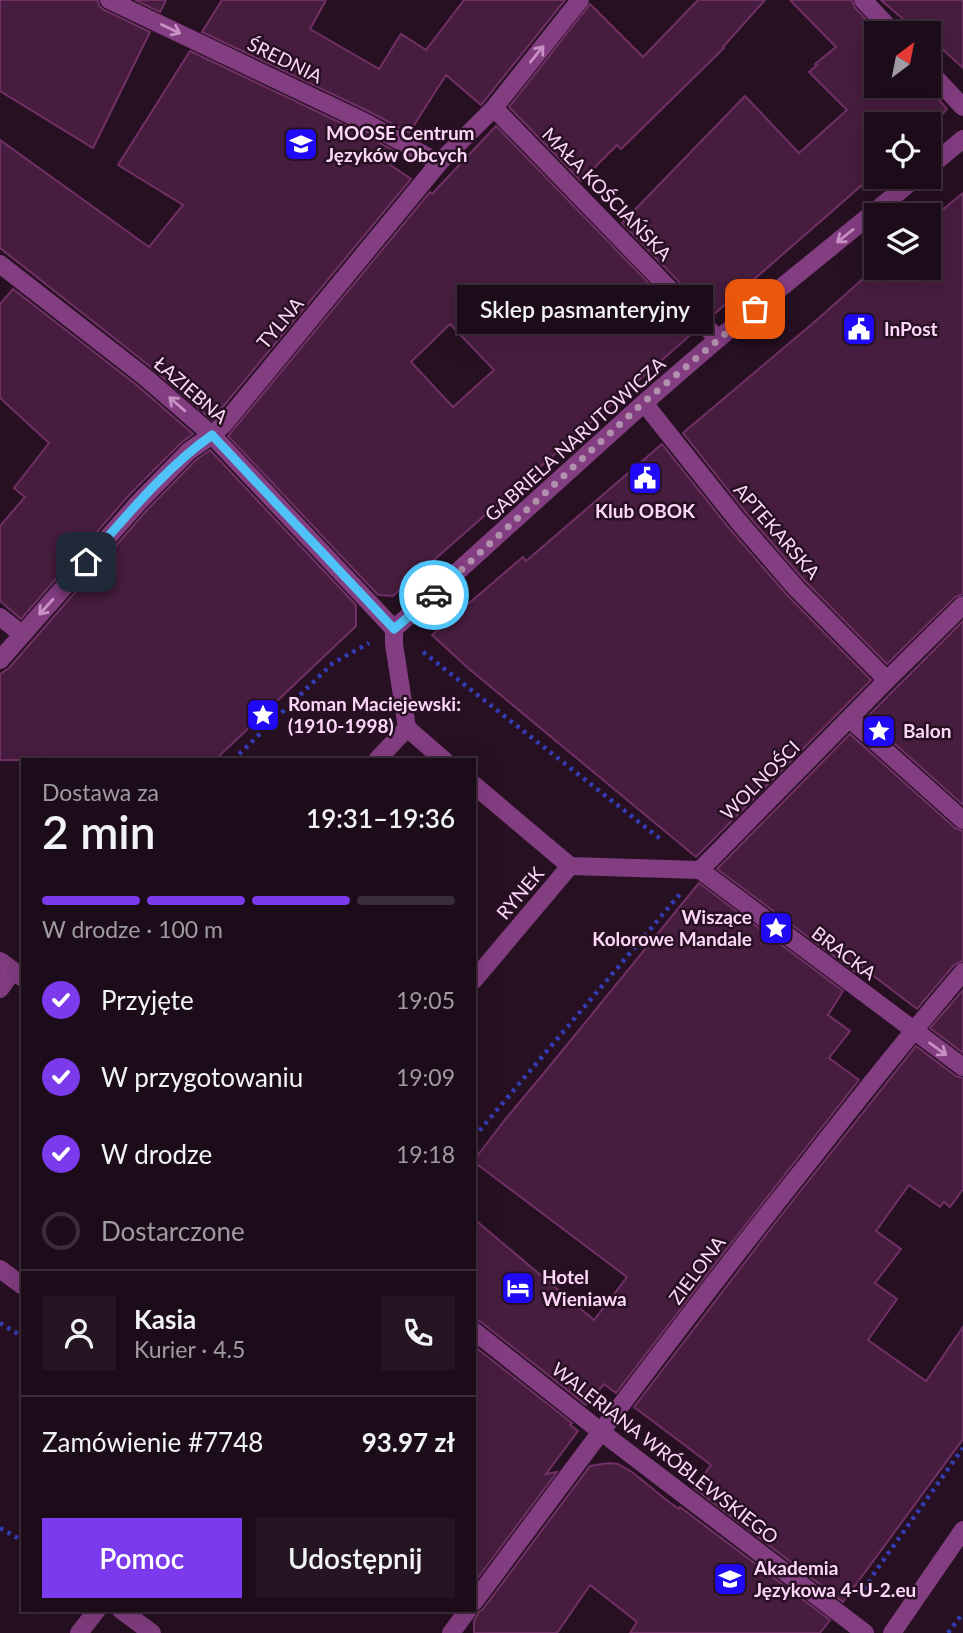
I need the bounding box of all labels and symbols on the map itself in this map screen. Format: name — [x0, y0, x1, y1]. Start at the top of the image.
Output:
north arrow — [864, 21, 942, 98]
one-way arrow — [160, 23, 181, 36]
street label: ŚREDNIA — [244, 32, 326, 88]
one-way arrow — [529, 46, 545, 64]
place label: MOOSE Centrum Języków Obcych — [326, 121, 475, 166]
street label: MAŁA KOŚCIAŃSKA — [538, 122, 677, 265]
school or university icon: MOOSE Centrum Języków Obcych — [282, 125, 320, 163]
one-way arrow — [837, 228, 855, 243]
pin — [725, 279, 785, 339]
callout: Sklep pasmanteryjny — [458, 284, 713, 334]
street label: TYLNA — [251, 292, 308, 353]
public building icon: InPost — [840, 310, 878, 348]
place label: InPost — [884, 317, 938, 340]
street label: ŁAZIEBNA — [150, 351, 233, 428]
street label: GABRIELA NARUTOWICZA — [480, 351, 670, 526]
one-way arrow — [168, 396, 186, 412]
public building icon: Klub OBOK — [626, 459, 664, 497]
street label: APTEKARSKA — [729, 478, 825, 583]
place label: Klub OBOK — [595, 499, 696, 522]
pin — [56, 532, 116, 592]
courier — [399, 560, 469, 630]
one-way arrow — [38, 598, 54, 616]
place label: Roman Maciejewski: (1910-1998) — [288, 692, 461, 737]
place icon: Roman Maciejewski: (1910-1998) — [244, 696, 282, 734]
place icon: Balon — [860, 712, 898, 750]
place label: Balon — [903, 719, 951, 742]
street label: WOLNOŚCI — [715, 735, 804, 824]
street label: RYNEK — [491, 861, 548, 924]
place label: Wiszące Kolorowe Mandale — [592, 905, 752, 950]
place icon: Wiszące Kolorowe Mandale — [757, 909, 795, 947]
street label: BRACKA — [807, 921, 881, 984]
one-way arrow — [928, 1042, 947, 1056]
street label: ZIELONA — [664, 1231, 730, 1308]
place label: Hotel Wieniawa — [542, 1265, 627, 1310]
hotel icon: Hotel Wieniawa — [499, 1269, 537, 1307]
street label: WALERIANA WRÓBLEWSKIEGO — [547, 1357, 783, 1548]
place label: Akademia Językowa 4-U-2.eu — [753, 1556, 916, 1601]
school or university icon: Akademia Językowa 4-U-2.eu — [711, 1560, 749, 1598]

